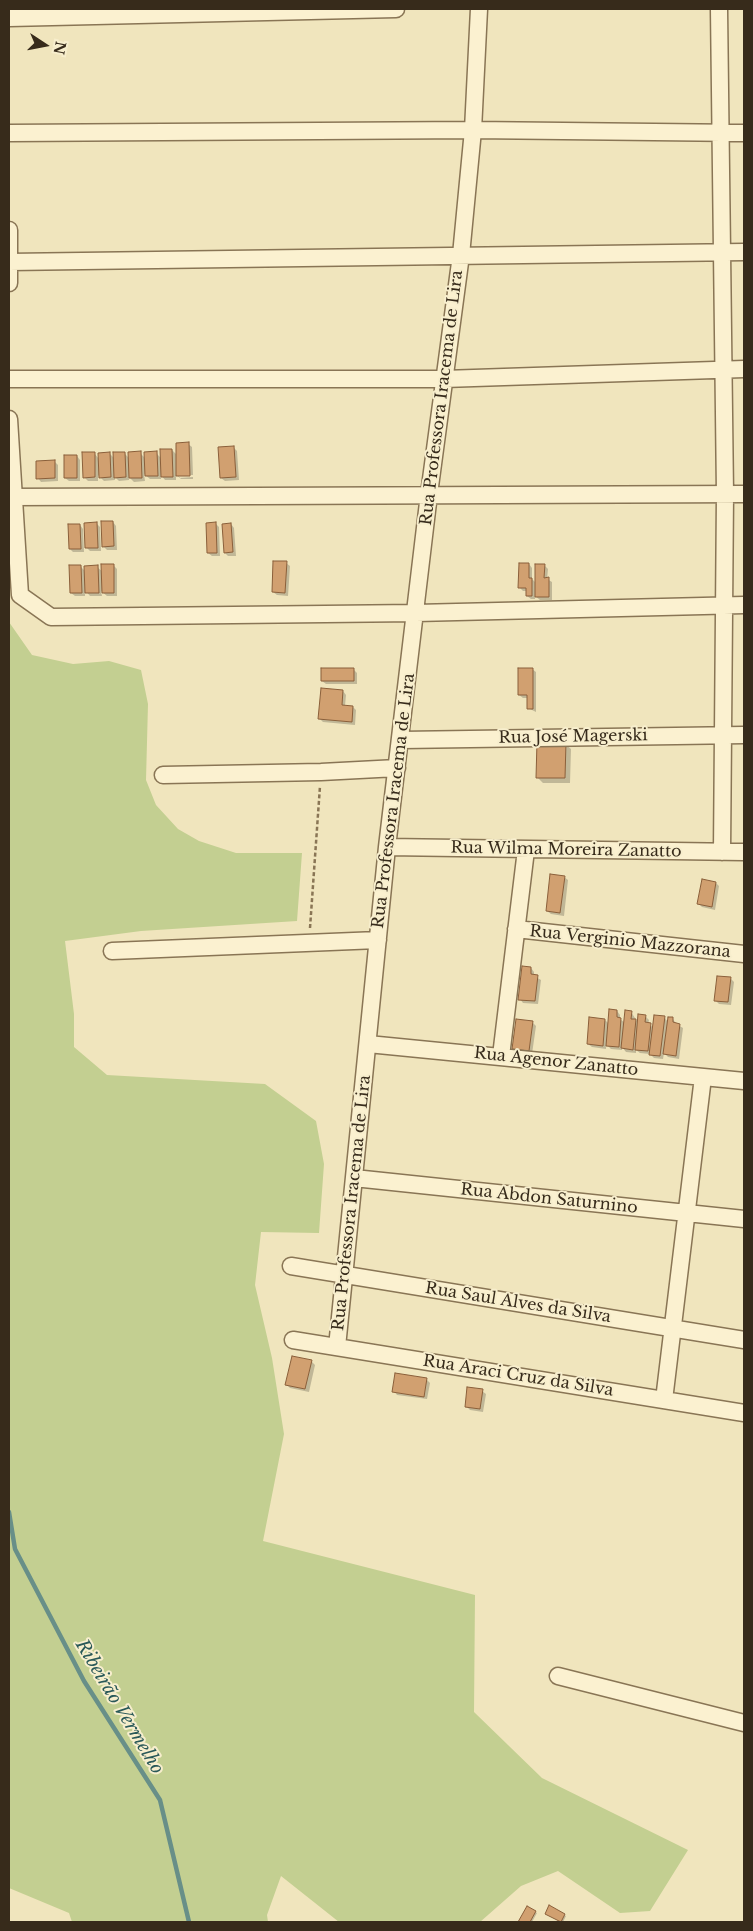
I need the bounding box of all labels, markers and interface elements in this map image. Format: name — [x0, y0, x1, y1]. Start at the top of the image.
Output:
north arrow — [20, 20, 70, 70]
text: N — [50, 40, 70, 56]
street label: Rua Professora Iracema de Lira — [417, 269, 467, 527]
street label: Rua Professora Iracema de Lira — [369, 672, 419, 930]
street label: Rua José Magerski — [498, 726, 648, 748]
street label: Rua Wilma Moreira Zanatto — [450, 838, 682, 862]
street label: Rua Verginio Mazzorana — [528, 922, 732, 962]
street label: Rua Agenor Zanatto — [473, 1044, 639, 1080]
street label: Rua Professora Iracema de Lira — [329, 1074, 375, 1332]
street label: Rua Abdon Saturnino — [459, 1180, 639, 1218]
street label: Rua Saul Alves da Silva — [424, 1279, 612, 1327]
street label: Rua Araci Cruz da Silva — [421, 1351, 615, 1401]
water label: Ribeirão Vermelho — [70, 1636, 168, 1778]

